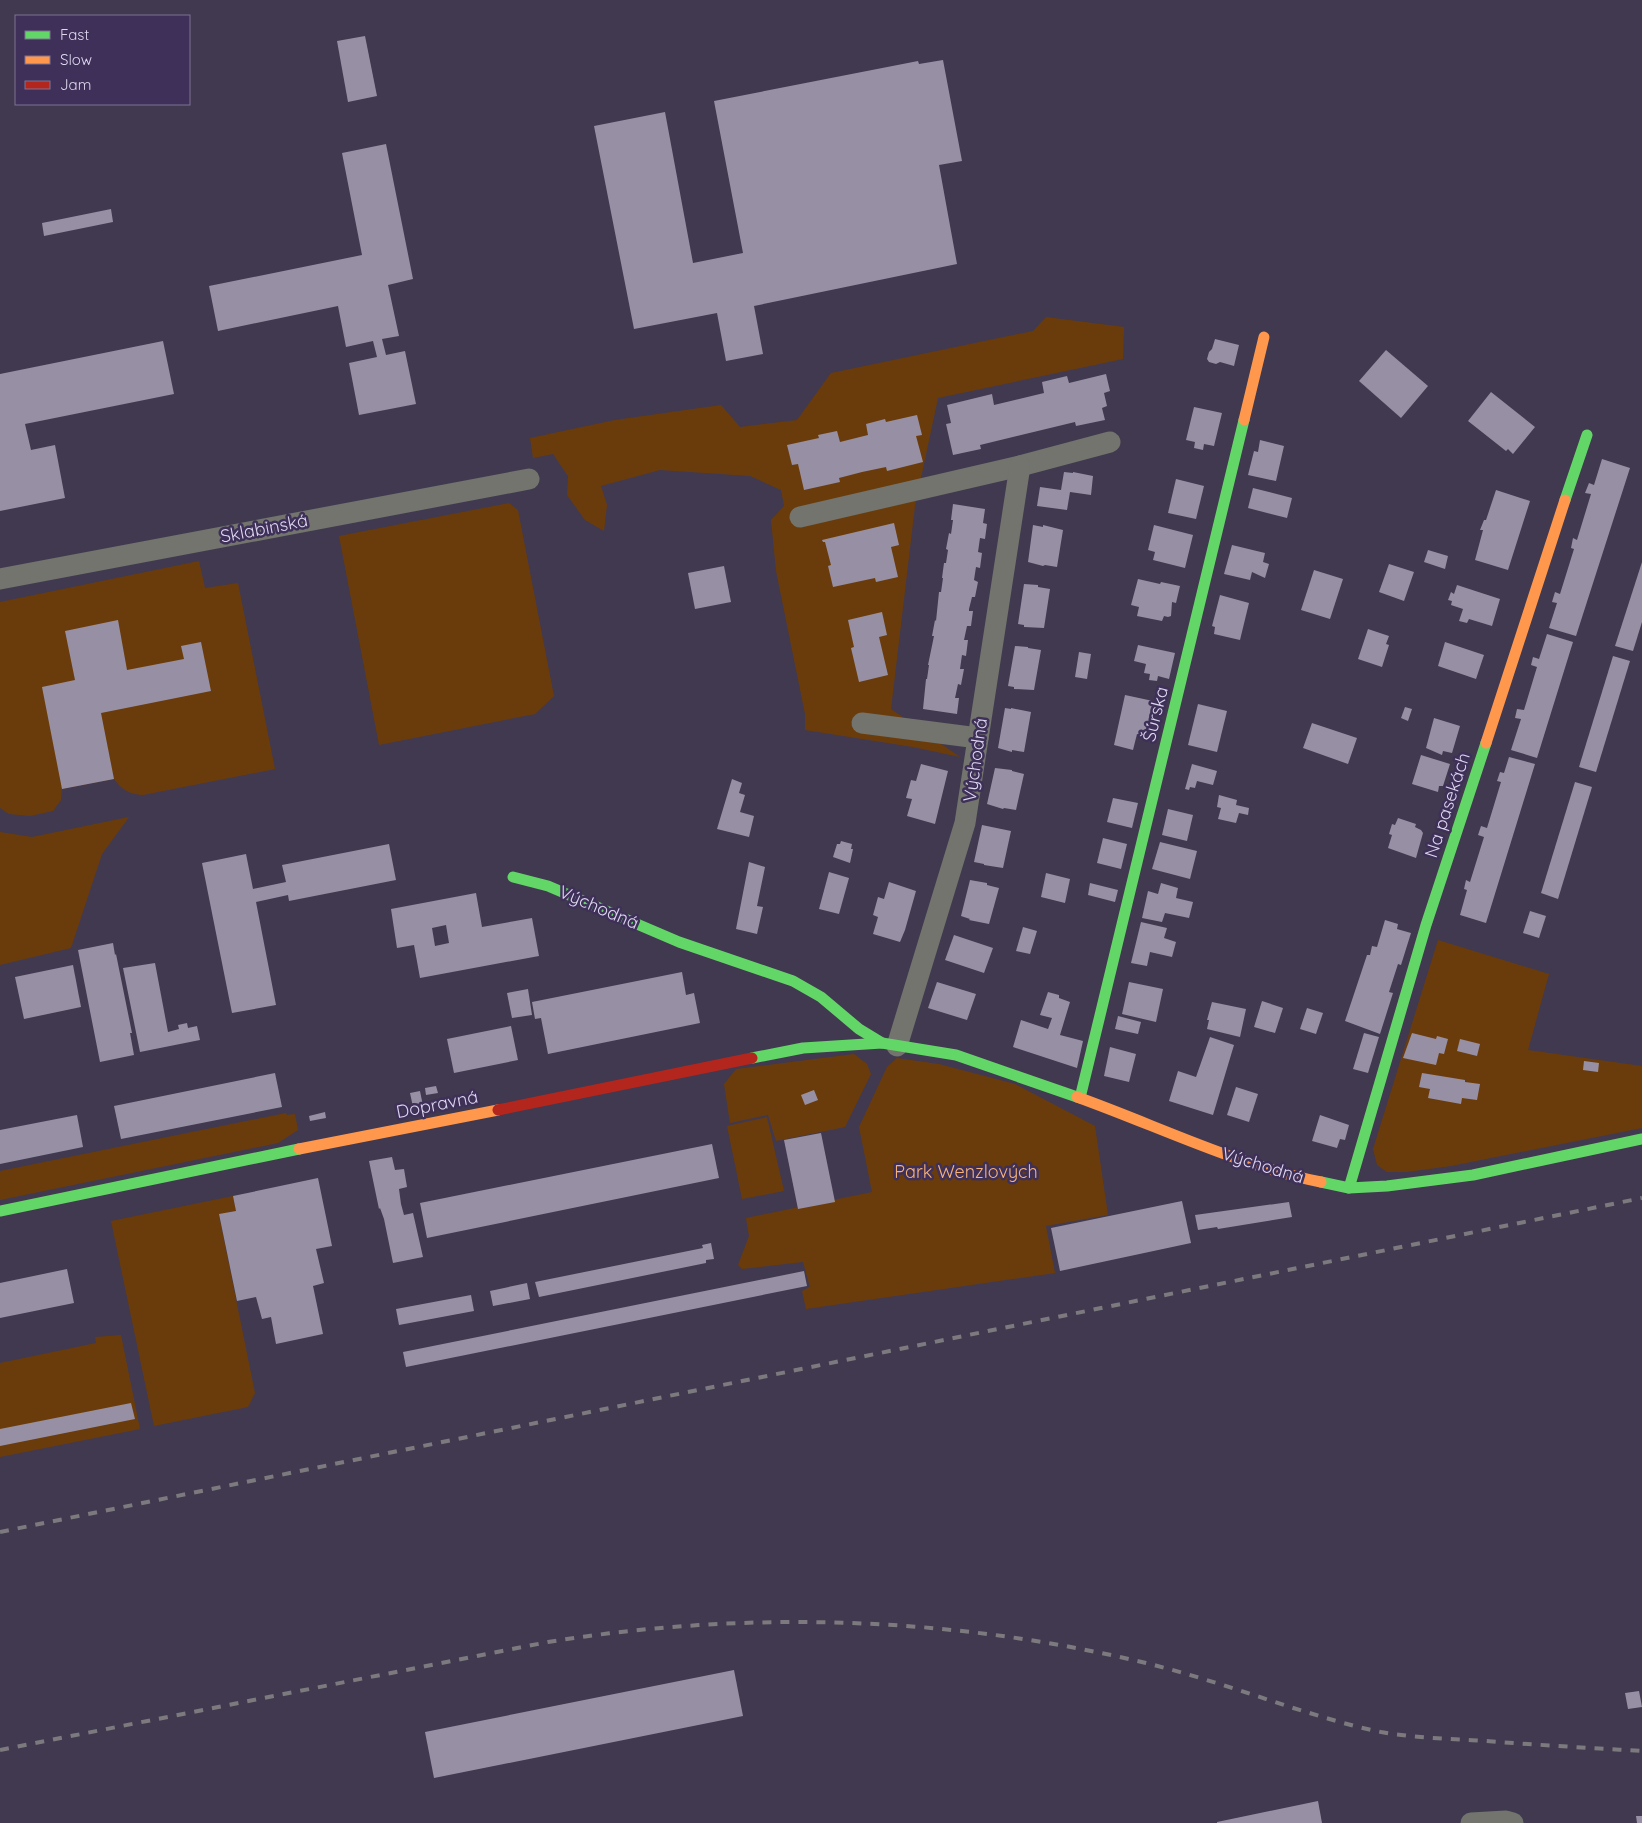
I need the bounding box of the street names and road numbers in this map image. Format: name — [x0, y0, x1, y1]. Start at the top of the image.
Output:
street label: Sklabinská — [218, 508, 310, 548]
street label: Šúrska — [1137, 684, 1173, 744]
street label: Východná — [958, 716, 992, 804]
street label: Na pasekách — [1419, 749, 1475, 861]
street label: Východná — [556, 880, 642, 934]
street label: Dopravná — [394, 1085, 480, 1123]
street label: Východná — [1219, 1142, 1307, 1188]

